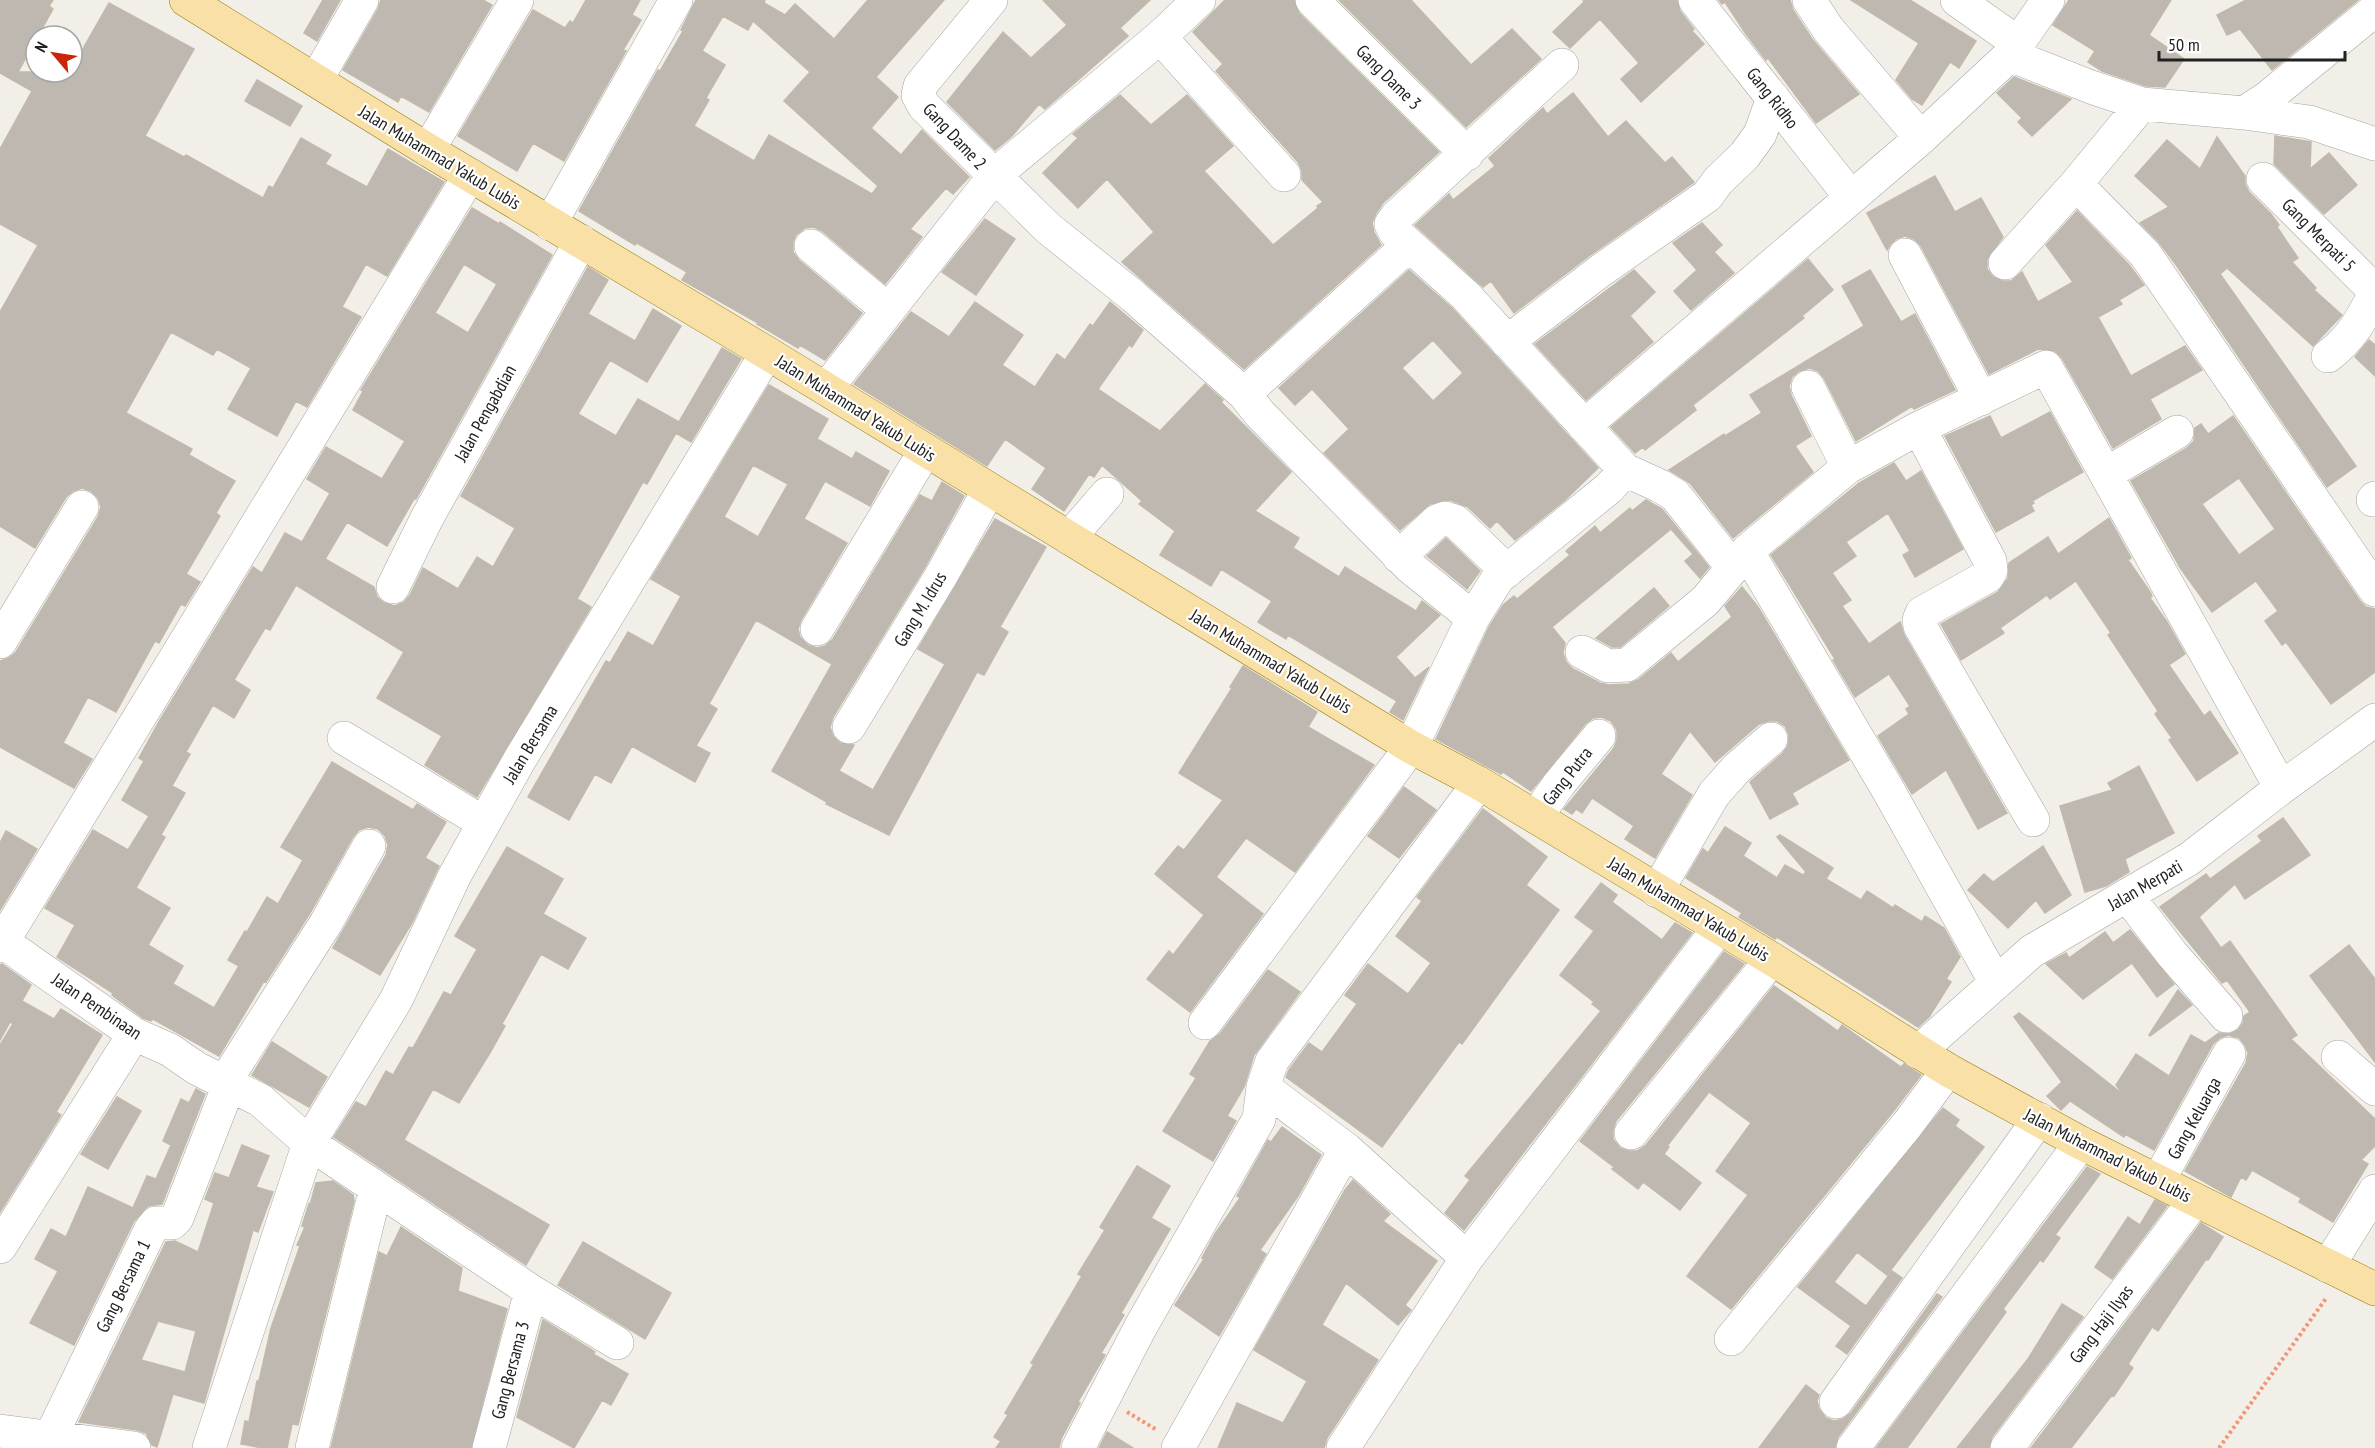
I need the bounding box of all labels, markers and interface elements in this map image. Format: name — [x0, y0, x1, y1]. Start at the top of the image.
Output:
north arrow — [24, 24, 84, 84]
scale bar — [2159, 24, 2345, 62]
text: 50 m — [2168, 33, 2200, 56]
text: N — [30, 38, 52, 55]
street label: Gang Dame 3 — [1351, 39, 1427, 115]
street label: Gang Ridho — [1742, 63, 1804, 133]
street label: Gang Dame 2 — [918, 98, 992, 174]
street label: Jalan Muhammad Yakub Lubis — [354, 99, 525, 214]
street label: Gang Merpati 5 — [2277, 193, 2361, 277]
street label: Jalan Muhammad Yakub Lubis — [771, 349, 940, 467]
street label: Jalan Pengabdian — [448, 361, 521, 466]
street label: Gang M. Idrus — [889, 567, 951, 651]
street label: Jalan Muhammad Yakub Lubis — [1185, 603, 1356, 718]
street label: Jalan Bersama — [497, 700, 562, 788]
street label: Gang Putra — [1537, 742, 1597, 810]
street label: Jalan Muhammad Yakub Lubis — [1603, 851, 1774, 966]
street label: Jalan Merpati — [2103, 854, 2186, 916]
street label: Jalan Pembinaan — [47, 967, 146, 1044]
street label: Gang Keluarga — [2162, 1073, 2226, 1163]
street label: Jalan Muhammad Yakub Lubis — [2020, 1102, 2195, 1207]
street label: Gang Bersama 1 — [91, 1236, 155, 1336]
street label: Gang Haji Ilyas — [2064, 1280, 2138, 1368]
street label: Gang Bersama 3 — [486, 1318, 534, 1422]

